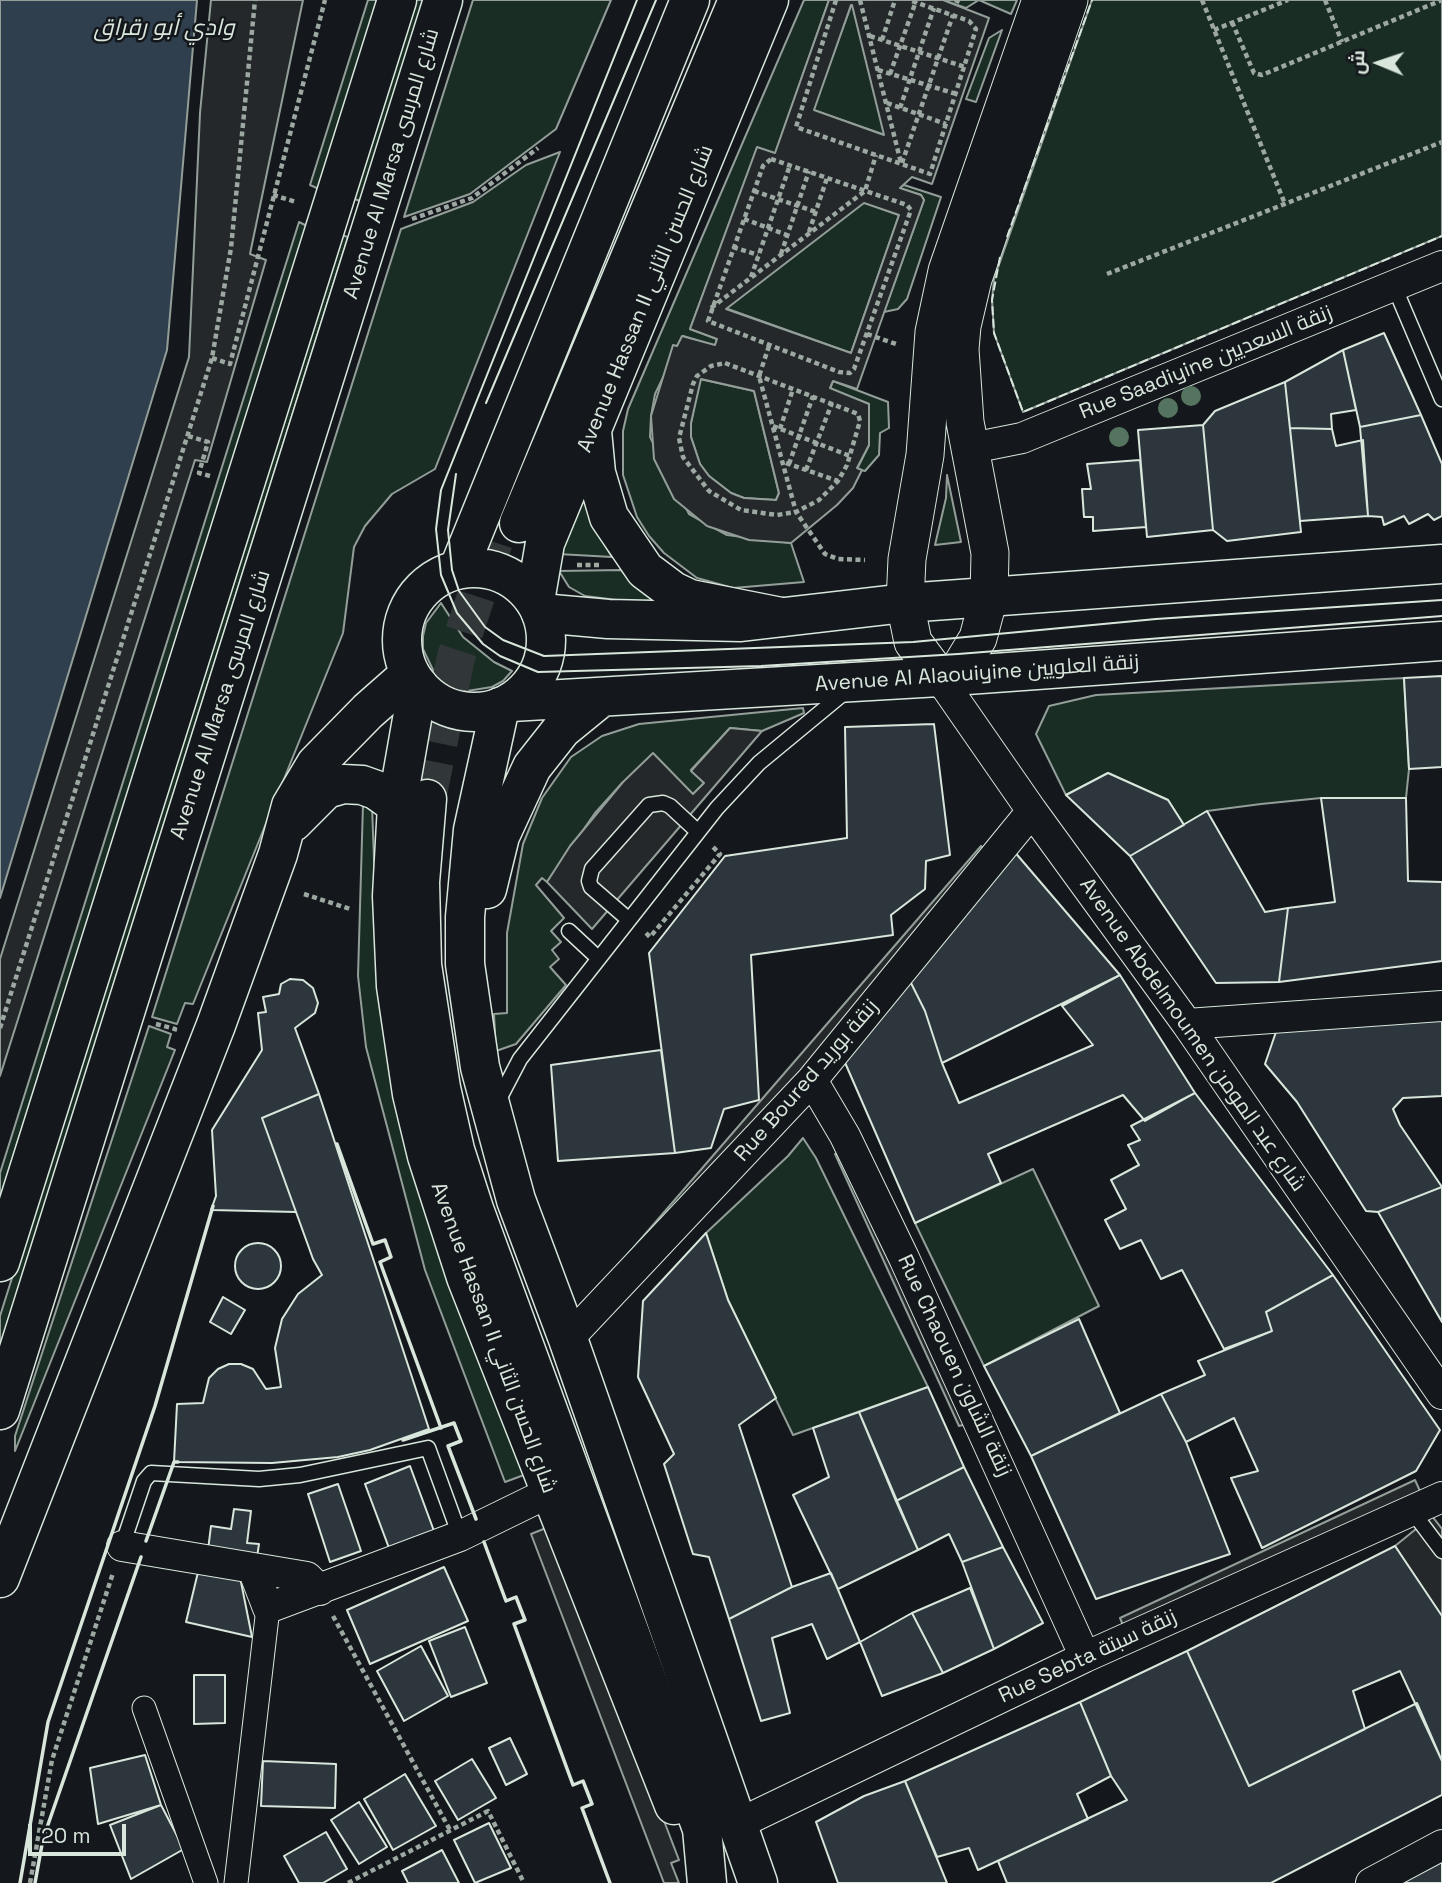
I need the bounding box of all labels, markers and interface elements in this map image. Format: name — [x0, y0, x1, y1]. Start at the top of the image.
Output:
water label: وادي أبو رقراق — [94, 15, 234, 43]
street label: Avenue Al Marsa شارع المرسى — [339, 26, 445, 302]
north arrow — [1344, 28, 1414, 98]
text: ش — [1345, 50, 1370, 75]
street label: Avenue Hassan II شارع الحسن الثاني — [573, 142, 719, 456]
street label: Rue Saadiyine زنقة السعديين — [1076, 301, 1336, 425]
street label: Avenue Al Marsa شارع المرسى — [166, 567, 276, 843]
street label: Avenue Al Alaouiyine زنقة العلويين — [814, 650, 1140, 698]
street label: Avenue Abdelmoumen شارع عبد المومن — [1073, 873, 1311, 1197]
street label: Rue Boured زنقة بوريد — [730, 995, 884, 1167]
street label: Avenue Hassan II شارع الحسن الثاني — [425, 1179, 561, 1497]
street label: Rue Chaouen زنقة الشاون — [891, 1251, 1017, 1481]
street label: Rue Sebta زنقة سبتة — [995, 1605, 1181, 1709]
scale bar — [32, 1810, 130, 1854]
text: 20 m — [41, 1822, 91, 1849]

